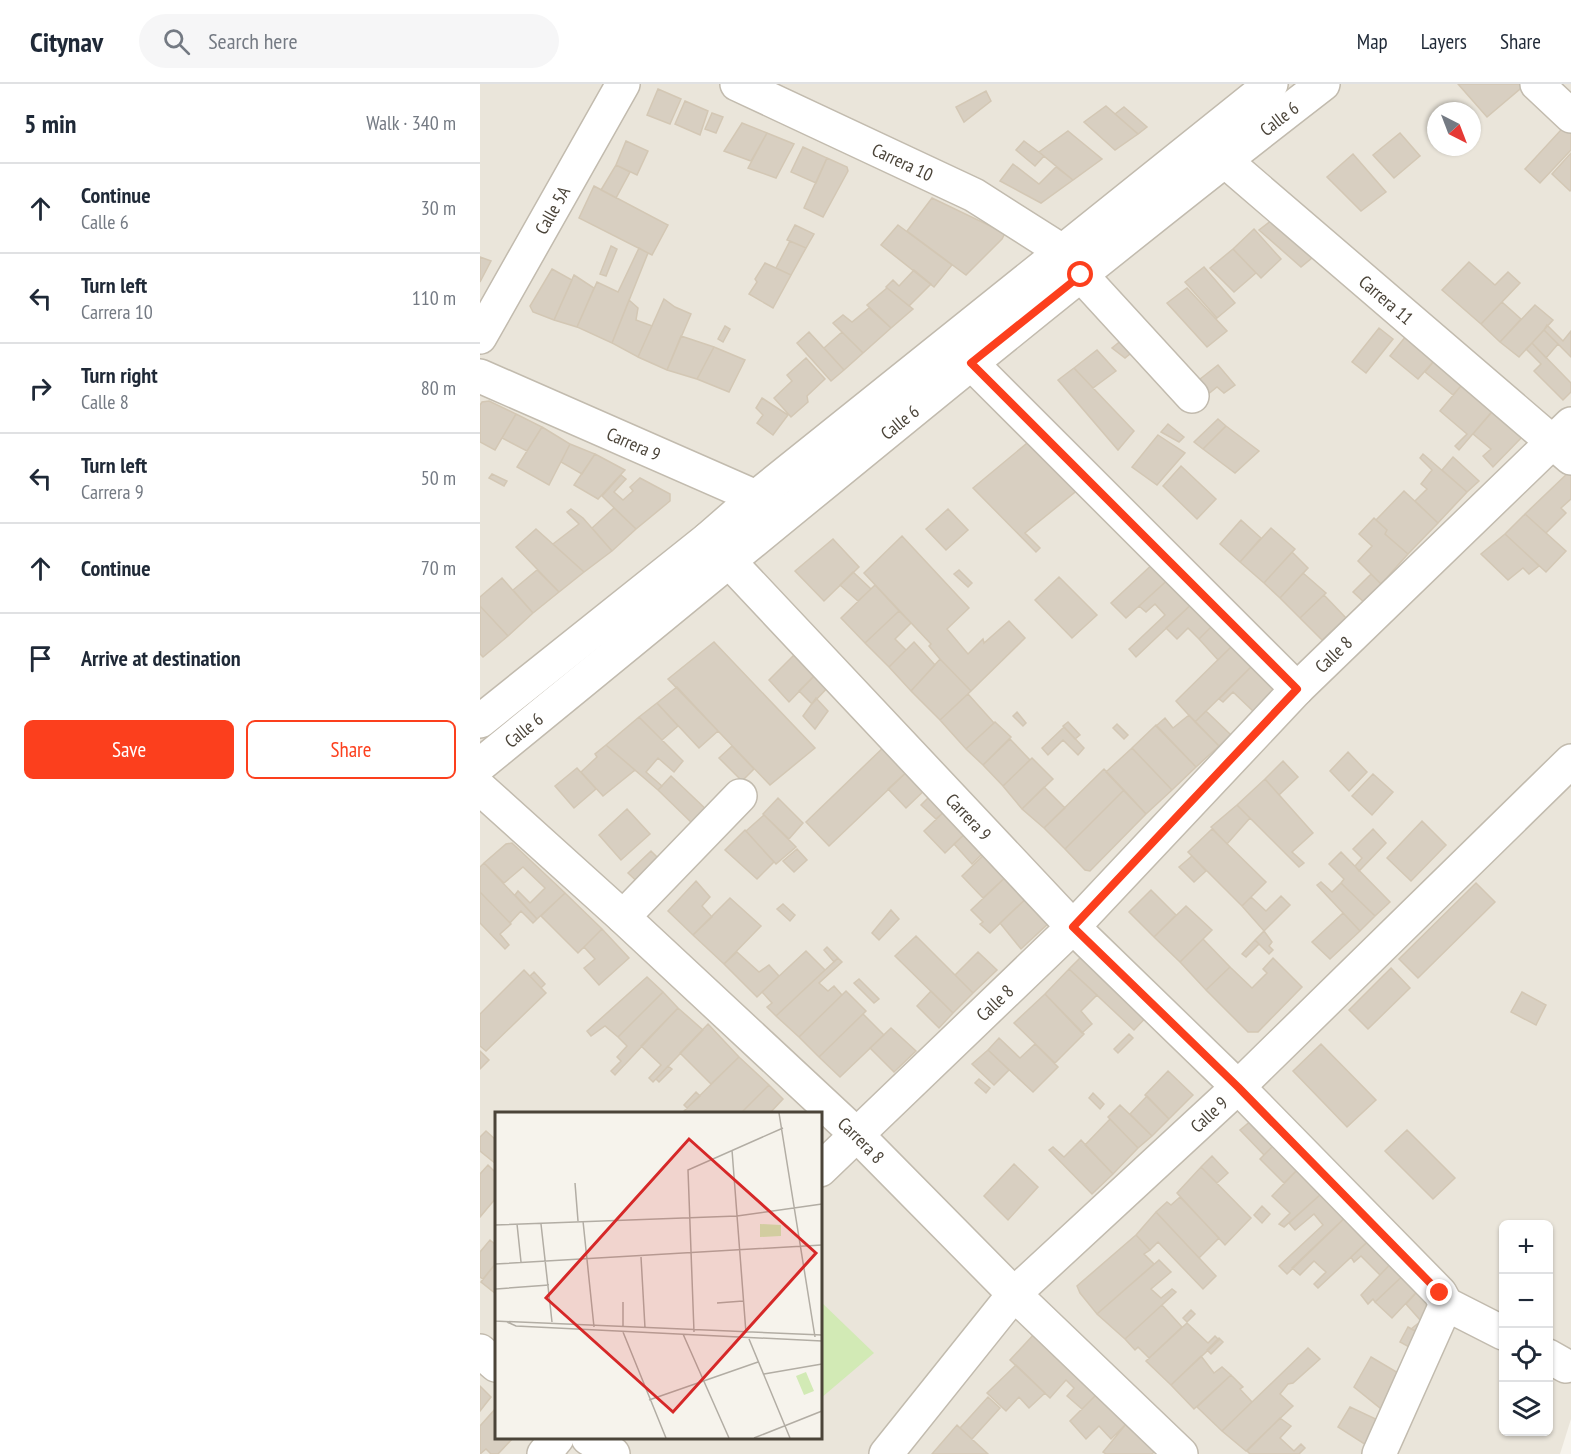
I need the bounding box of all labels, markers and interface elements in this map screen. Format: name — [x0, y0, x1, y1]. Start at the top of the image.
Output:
search box — [139, 14, 559, 68]
text: Citynav — [30, 23, 103, 60]
icon: search — [160, 25, 193, 58]
text: Search here — [208, 27, 298, 55]
text: Map — [1357, 28, 1388, 55]
text: Layers — [1421, 28, 1467, 55]
text: Share — [1500, 28, 1541, 55]
street label: Calle 6 — [1255, 96, 1303, 140]
north arrow — [1427, 102, 1481, 156]
text: 5 min — [24, 107, 77, 140]
text: Walk · 340 m — [366, 110, 456, 136]
street label: Carrera 10 — [869, 137, 937, 186]
text: Continue — [81, 181, 151, 209]
street label: Calle 5A — [529, 181, 575, 238]
icon: ahead — [24, 192, 57, 225]
text: 30 m — [421, 195, 456, 221]
text: Calle 6 — [81, 209, 129, 235]
route start — [1067, 261, 1093, 287]
street label: Carrera 11 — [1354, 270, 1419, 329]
text: Turn left — [81, 271, 147, 299]
icon: left — [24, 282, 57, 315]
text: 110 m — [412, 285, 456, 311]
text: Carrera 10 — [81, 299, 153, 325]
text: Turn right — [81, 361, 158, 389]
icon: right — [24, 372, 57, 405]
text: 80 m — [421, 375, 456, 401]
text: Calle 8 — [81, 389, 129, 415]
street label: Calle 6 — [876, 399, 923, 444]
street label: Carrera 9 — [603, 422, 664, 465]
text: Turn left — [81, 451, 147, 479]
icon: left — [24, 462, 57, 495]
text: 50 m — [421, 465, 456, 491]
text: Carrera 9 — [81, 479, 144, 505]
icon: ahead — [24, 552, 57, 585]
text: Continue — [81, 554, 151, 582]
text: 70 m — [421, 555, 456, 581]
street label: Calle 8 — [1310, 631, 1357, 677]
icon: arrive — [24, 642, 57, 675]
text: Arrive at destination — [81, 644, 241, 672]
street label: Calle 6 — [499, 707, 547, 752]
button: Save — [24, 720, 234, 779]
button: Share — [246, 720, 456, 779]
street label: Carrera 9 — [941, 788, 997, 845]
street label: Calle 8 — [971, 979, 1018, 1026]
street label: Calle 9 — [1185, 1091, 1232, 1137]
inset map — [495, 1112, 822, 1439]
street label: Carrera 8 — [833, 1112, 890, 1168]
map controls — [1499, 1220, 1553, 1436]
button: + — [1499, 1220, 1553, 1274]
button: − — [1499, 1274, 1553, 1328]
route end — [1426, 1279, 1452, 1305]
button: locate — [1499, 1328, 1553, 1382]
button: layers — [1499, 1382, 1553, 1436]

